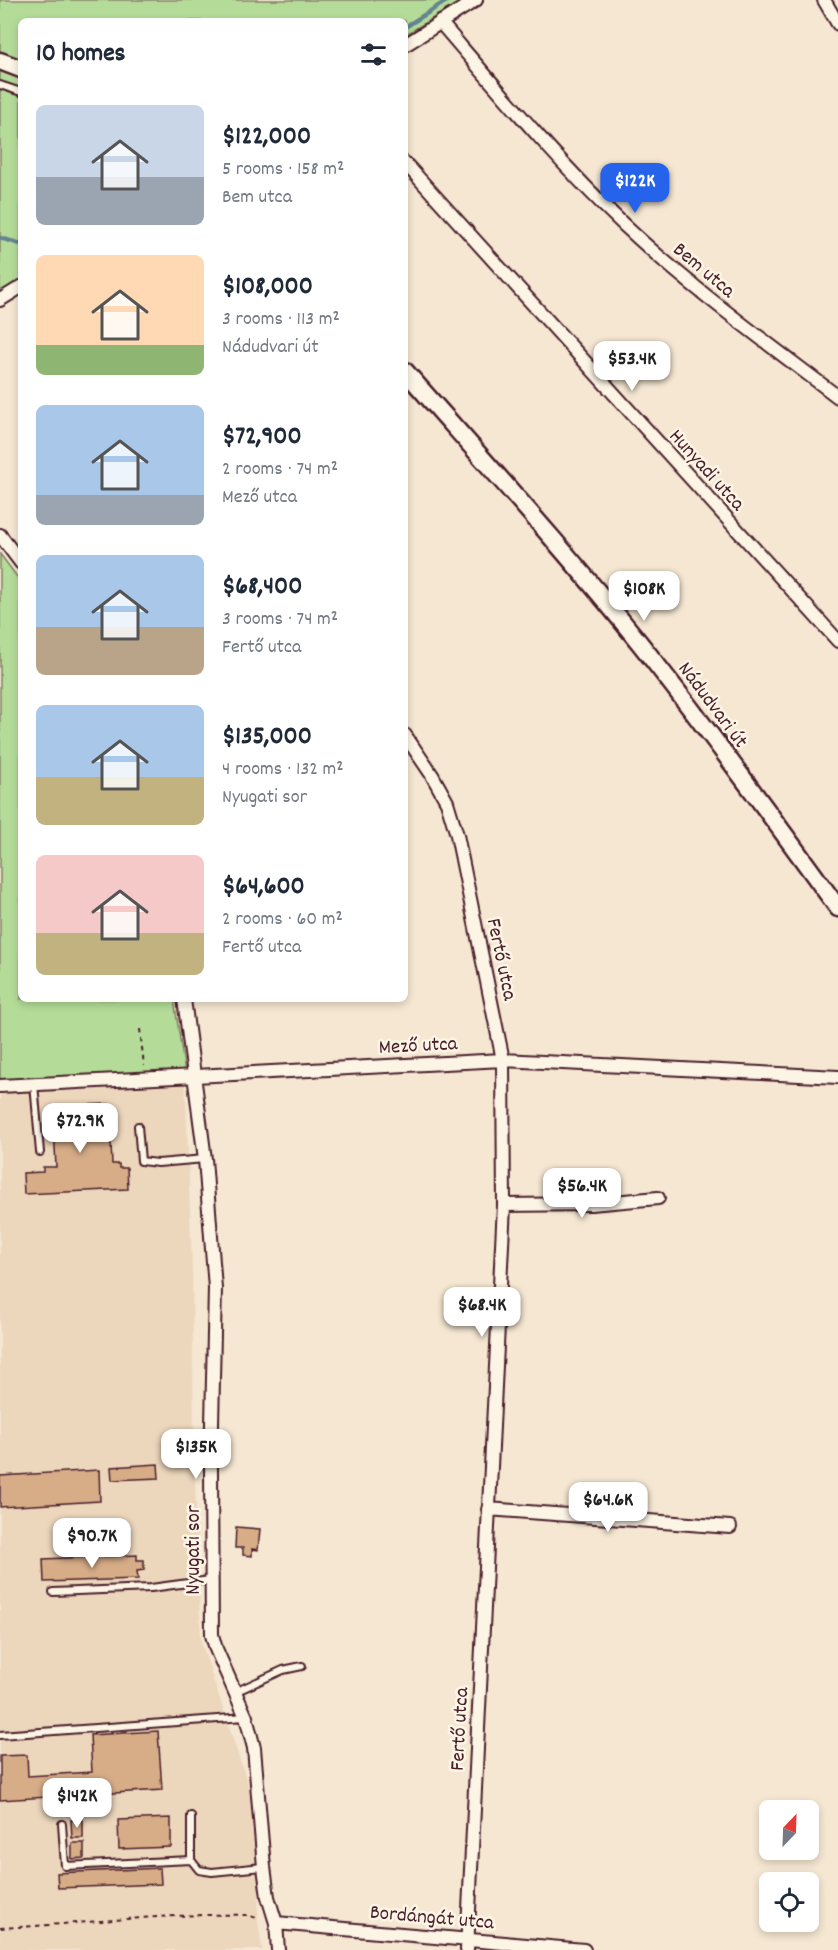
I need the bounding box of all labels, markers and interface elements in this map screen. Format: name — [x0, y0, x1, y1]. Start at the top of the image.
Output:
text: 10 homes — [36, 36, 126, 73]
icon: filters — [357, 38, 390, 71]
text: $122,000 — [222, 119, 311, 156]
icon: home — [84, 129, 156, 201]
text: 5 rooms · 158 m² — [222, 156, 344, 184]
pin: $122K — [593, 163, 677, 214]
text: $122K — [614, 168, 656, 196]
text: Bem utca — [222, 184, 292, 212]
street label: Bem utca — [665, 236, 742, 307]
text: $108,000 — [222, 269, 313, 306]
icon: home — [84, 279, 156, 351]
text: 3 rooms · 113 m² — [222, 306, 340, 334]
text: Nádudvari út — [222, 334, 319, 362]
pin: $53.4K — [583, 341, 681, 392]
text: $53.4K — [607, 346, 657, 374]
text: $72,900 — [222, 419, 302, 456]
street label: Hunyadi utca — [661, 423, 752, 520]
icon: home — [84, 429, 156, 501]
text: 2 rooms · 74 m² — [222, 456, 338, 484]
text: Mező utca — [222, 484, 297, 512]
text: $68,400 — [222, 569, 302, 606]
pin: $108K — [602, 571, 686, 622]
text: $108K — [623, 576, 665, 604]
icon: home — [84, 579, 156, 651]
text: 3 rooms · 74 m² — [222, 606, 338, 634]
text: Fertő utca — [222, 634, 301, 662]
street label: Nádudvari út — [669, 656, 754, 756]
text: $135,000 — [222, 719, 312, 756]
icon: home — [84, 729, 156, 801]
text: 4 rooms · 132 m² — [222, 756, 344, 784]
text: Nyugati sor — [222, 784, 307, 812]
text: $64,600 — [222, 869, 305, 906]
icon: home — [84, 879, 156, 951]
text: 2 rooms · 60 m² — [222, 906, 343, 934]
street label: Fertő utca — [477, 916, 524, 1005]
text: Fertő utca — [222, 934, 301, 962]
street label: Mező utca — [378, 1030, 459, 1064]
pin: $72.9K — [31, 1103, 129, 1154]
text: $72.9K — [56, 1108, 104, 1136]
pin: $56.4K — [533, 1168, 631, 1219]
text: $56.4K — [557, 1173, 607, 1201]
pin: $68.4K — [433, 1287, 531, 1338]
text: $68.4K — [458, 1292, 506, 1320]
pin: $135K — [154, 1429, 238, 1480]
text: $135K — [175, 1434, 217, 1462]
pin: $64.6K — [559, 1482, 657, 1533]
text: $64.6K — [583, 1487, 633, 1515]
street label: Nyugati sor — [180, 1505, 210, 1595]
pin: $90.7K — [43, 1518, 141, 1569]
text: $90.7K — [67, 1523, 117, 1551]
street label: Fertő utca — [444, 1686, 478, 1772]
pin: $142K — [35, 1778, 119, 1829]
text: $142K — [57, 1783, 97, 1811]
north arrow — [759, 1800, 819, 1860]
map controls — [759, 1800, 819, 1932]
button: locate — [759, 1872, 819, 1932]
street label: Bordángát utca — [368, 1899, 496, 1939]

